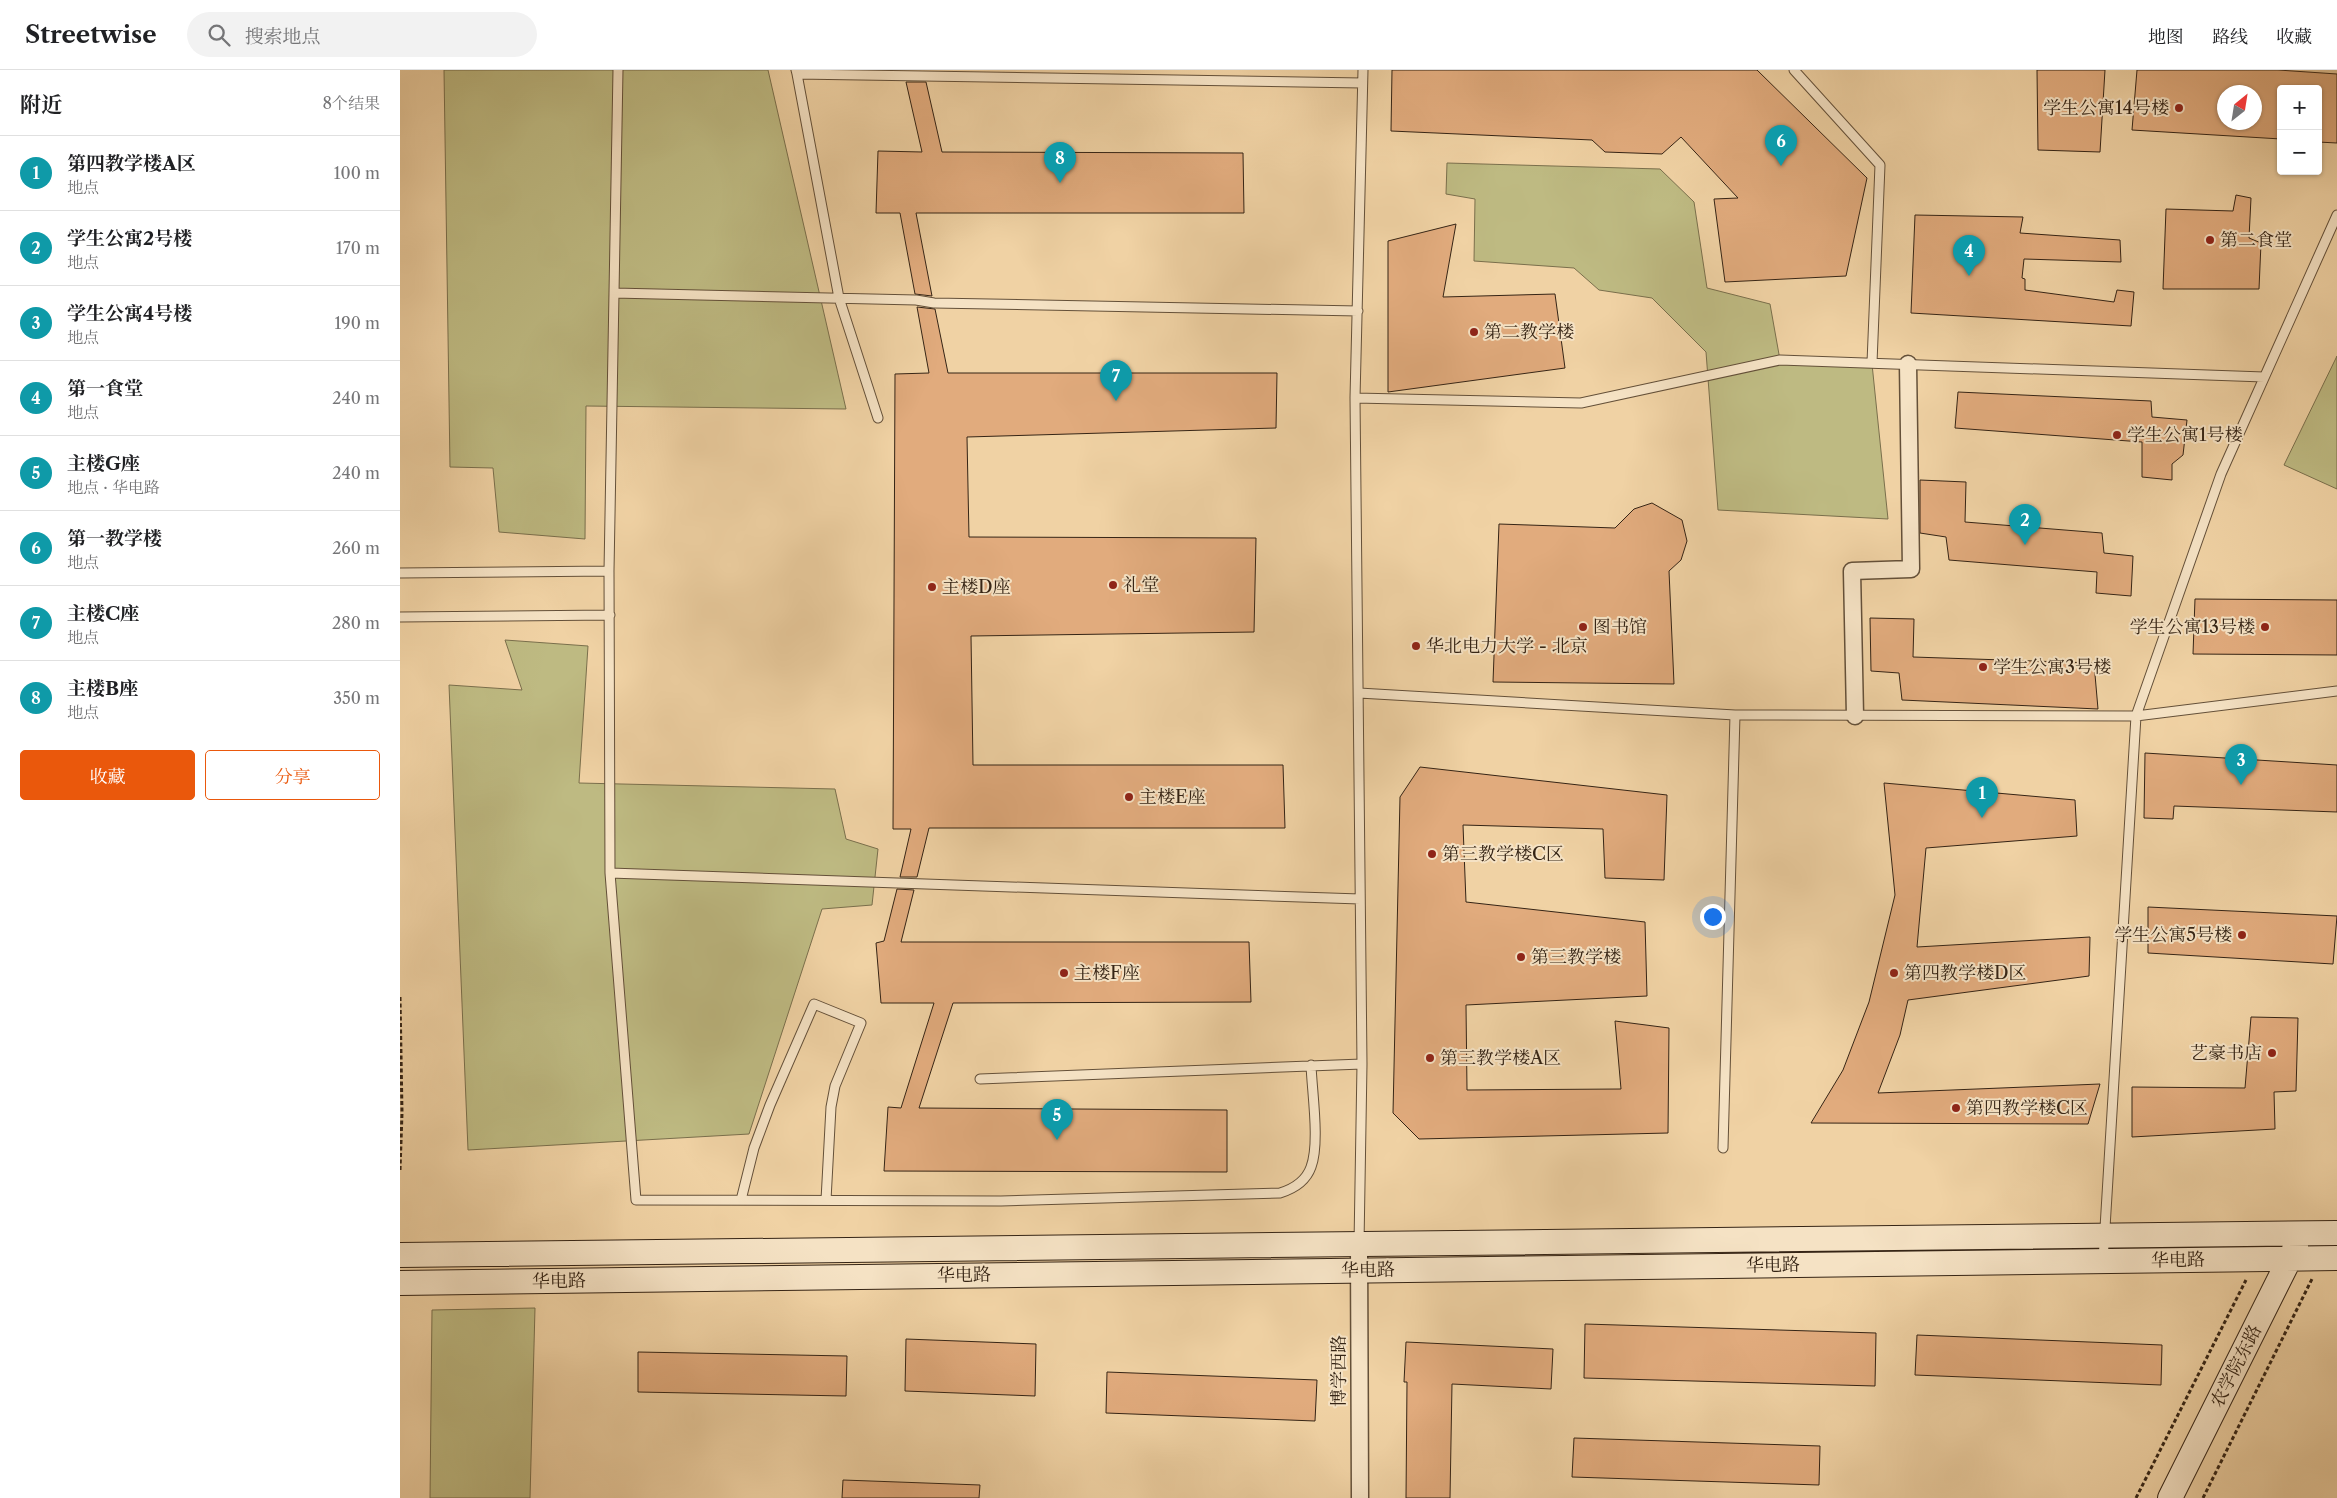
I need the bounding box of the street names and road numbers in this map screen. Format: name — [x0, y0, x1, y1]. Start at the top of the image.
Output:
street label: 华电路 — [2151, 1249, 2205, 1271]
street label: 华电路 — [1746, 1254, 1800, 1276]
street label: 华电路 — [1341, 1259, 1395, 1281]
street label: 华电路 — [937, 1264, 991, 1286]
street label: 华电路 — [532, 1270, 586, 1292]
street label: 农学院东路 — [2206, 1321, 2266, 1411]
street label: 博学西路 — [1328, 1335, 1350, 1407]

